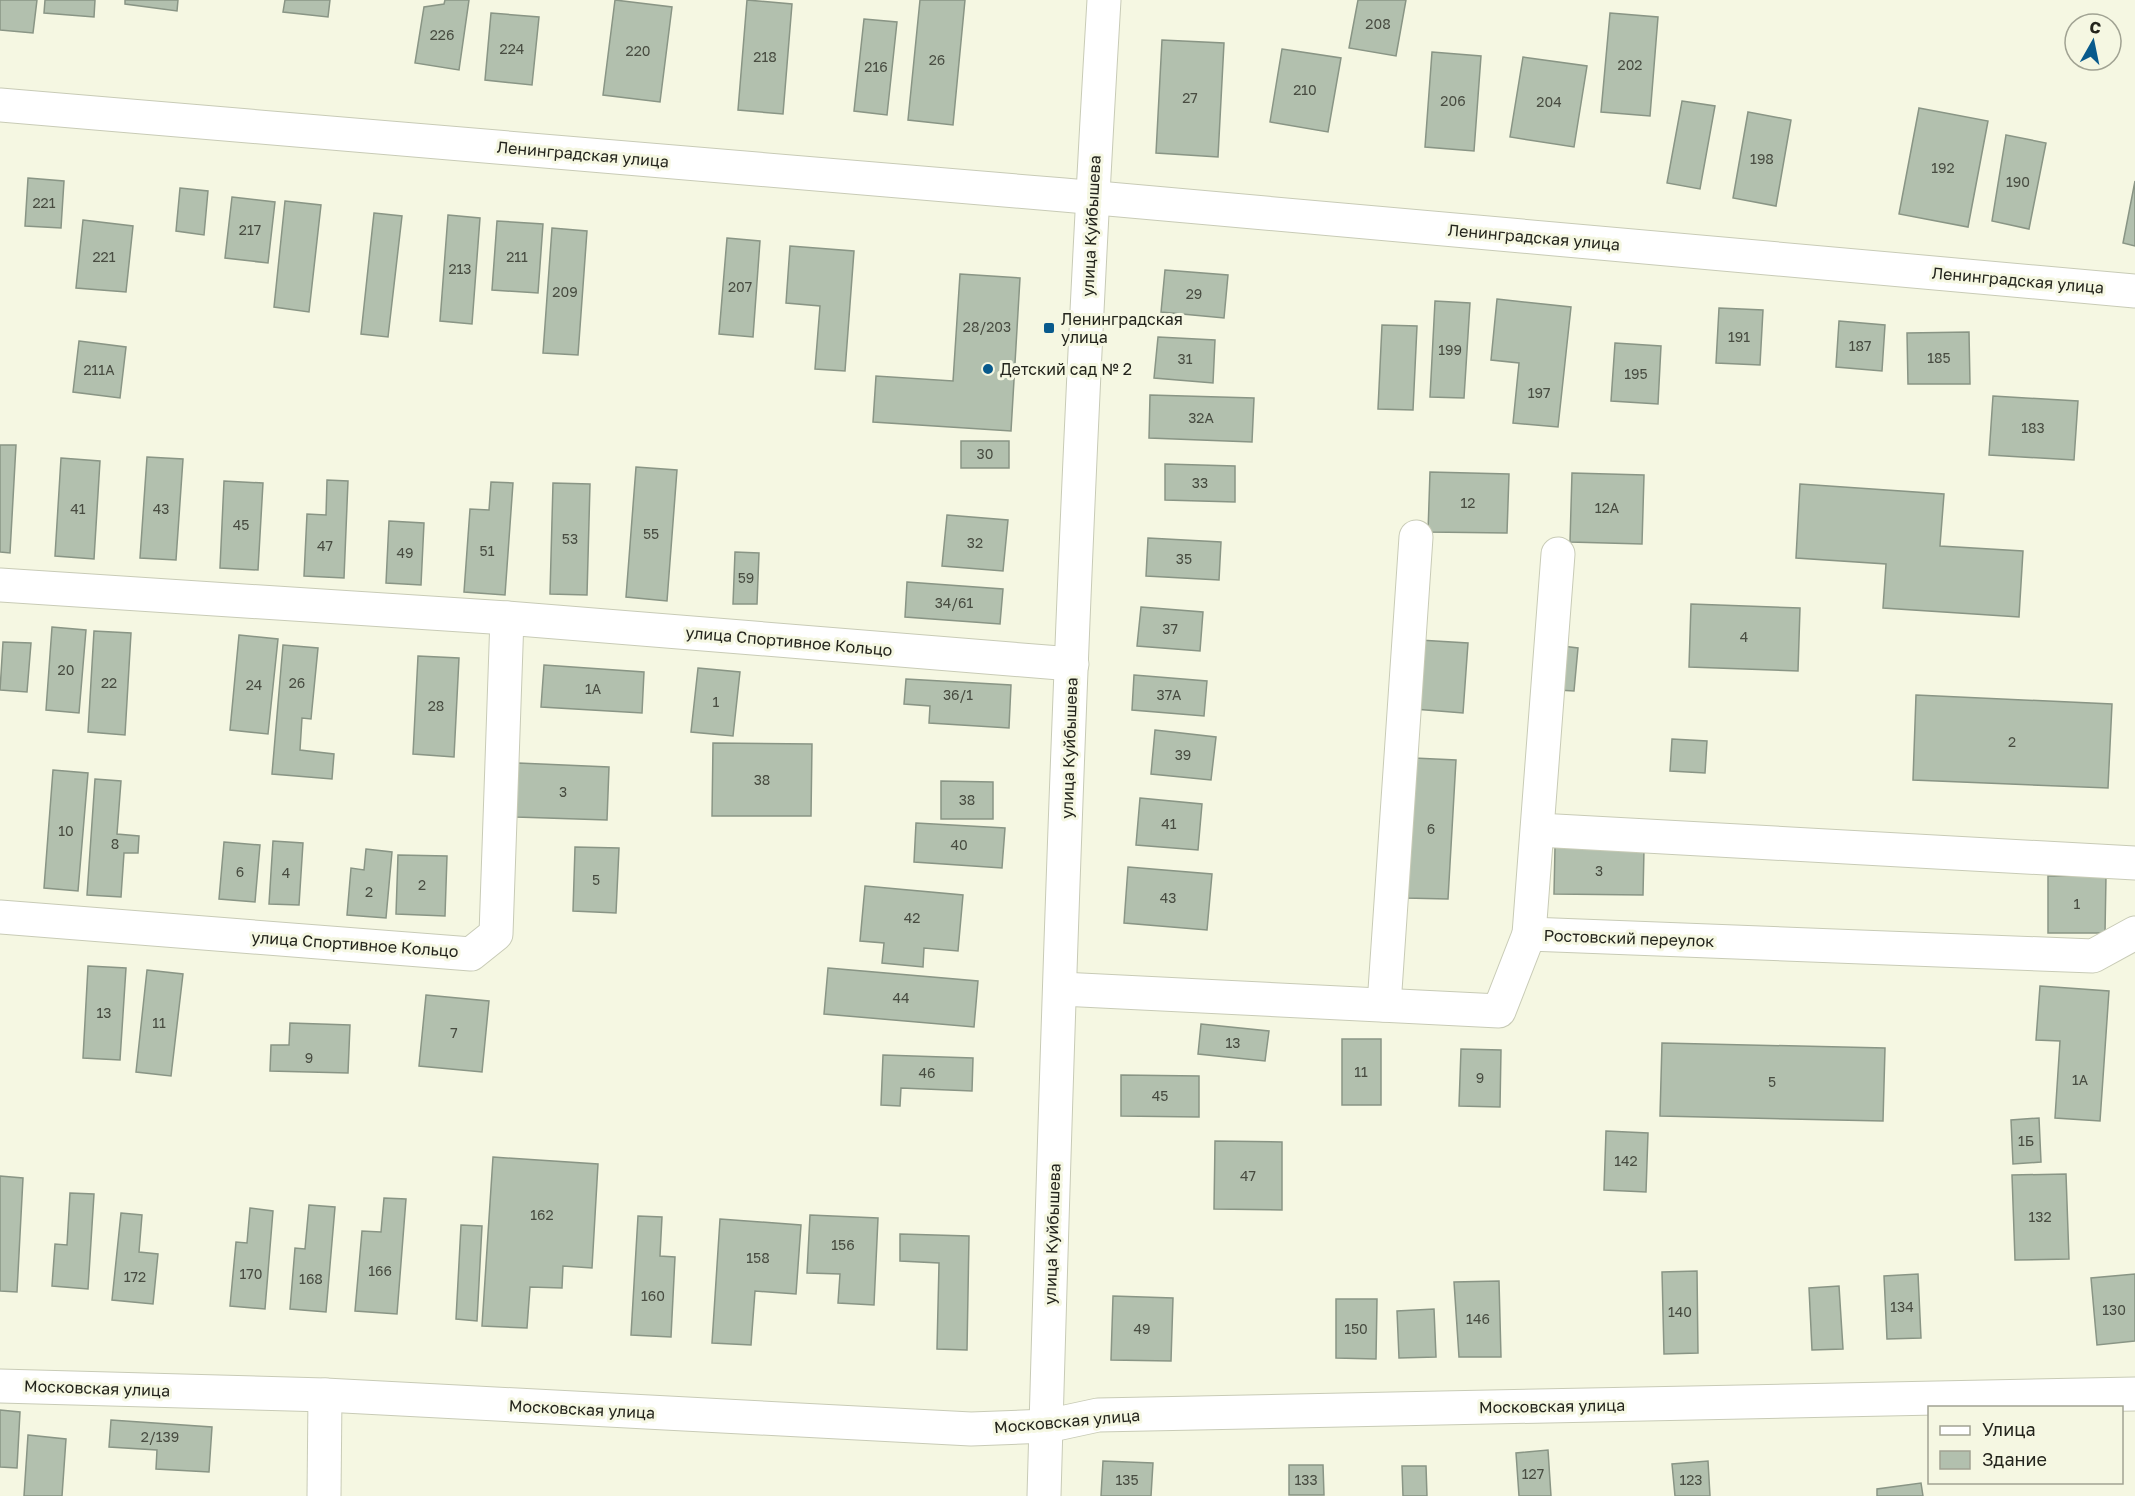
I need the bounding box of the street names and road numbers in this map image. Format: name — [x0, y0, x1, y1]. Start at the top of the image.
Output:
street label: Ленинградская улица — [496, 137, 670, 171]
street label: улица Куйбышева — [1077, 155, 1105, 297]
street label: Ленинградская улица — [1447, 220, 1621, 254]
street label: Ленинградская улица — [1931, 263, 2105, 297]
street label: улица Спортивное Кольцо — [685, 622, 893, 660]
street label: улица Куйбышева — [1057, 677, 1081, 819]
street label: Ростовский переулок — [1543, 925, 1715, 951]
street label: улица Спортивное Кольцо — [251, 927, 459, 961]
street label: улица Куйбышева — [1040, 1163, 1064, 1305]
street label: Московская улица — [23, 1375, 171, 1401]
street label: Московская улица — [508, 1395, 656, 1423]
street label: Московская улица — [1479, 1395, 1625, 1417]
street label: Московская улица — [993, 1405, 1141, 1437]

